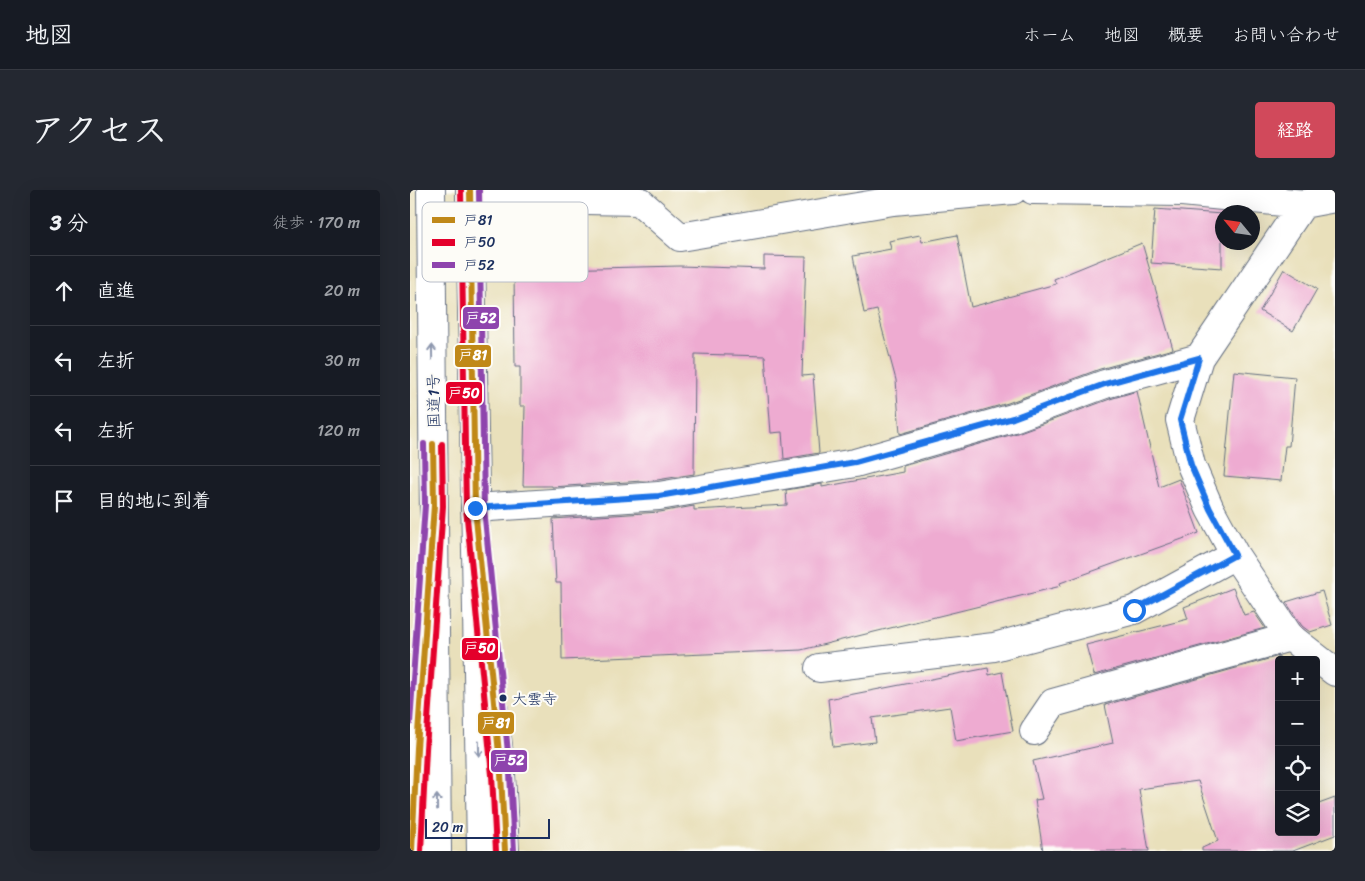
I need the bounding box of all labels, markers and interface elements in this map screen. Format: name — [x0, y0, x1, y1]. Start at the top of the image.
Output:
text: 地図 — [25, 14, 73, 56]
text: ホーム — [1023, 19, 1076, 51]
text: 地図 — [1104, 19, 1140, 51]
text: 概要 — [1168, 19, 1204, 51]
text: お問い合わせ — [1232, 19, 1340, 51]
text: アクセス — [30, 99, 168, 161]
button: 経路 — [1255, 102, 1335, 158]
legend — [422, 202, 588, 282]
text: 3 分 — [50, 204, 88, 242]
north arrow — [1215, 205, 1260, 250]
text: 徒歩 · 170 m — [273, 208, 360, 237]
text: 戸81 — [464, 208, 492, 233]
text: 戸50 — [464, 230, 496, 255]
text: 戸52 — [464, 253, 495, 278]
text: 直進 — [97, 274, 135, 307]
text: 20 m — [324, 276, 360, 305]
icon: ahead — [50, 277, 78, 305]
line badge: 戸52 — [462, 306, 500, 330]
text: 戸52 — [466, 306, 497, 331]
text: 戸81 — [459, 343, 487, 368]
text: 左折 — [97, 344, 135, 377]
one-way arrow — [427, 344, 437, 360]
line badge: 戸81 — [454, 344, 492, 368]
text: 30 m — [325, 346, 360, 375]
icon: left — [50, 347, 78, 375]
street label: 国道1号 — [419, 373, 448, 429]
line badge: 戸50 — [445, 381, 483, 405]
text: 戸50 — [448, 381, 480, 406]
text: 左折 — [97, 414, 135, 447]
text: 120 m — [317, 416, 360, 445]
icon: left — [50, 417, 78, 445]
text: 目的地に到着 — [97, 484, 211, 517]
icon: arrive — [50, 487, 78, 515]
route end — [464, 497, 487, 520]
route start — [1123, 599, 1146, 622]
text: 戸50 — [464, 636, 496, 661]
line badge: 戸50 — [461, 637, 499, 661]
map controls — [1275, 656, 1320, 836]
button: + — [1275, 656, 1320, 701]
place label: 大雲寺 — [512, 686, 557, 712]
marker: 大雲寺 — [498, 693, 508, 703]
button: − — [1275, 701, 1320, 746]
line badge: 戸81 — [477, 711, 515, 735]
text: 戸81 — [482, 711, 510, 736]
one-way arrow — [474, 741, 484, 757]
button: locate — [1275, 746, 1320, 791]
text: 戸52 — [494, 748, 525, 773]
line badge: 戸52 — [490, 749, 528, 773]
button: layers — [1275, 791, 1320, 836]
one-way arrow — [432, 795, 442, 811]
text: 20 m — [432, 815, 463, 840]
scale bar — [425, 816, 550, 839]

